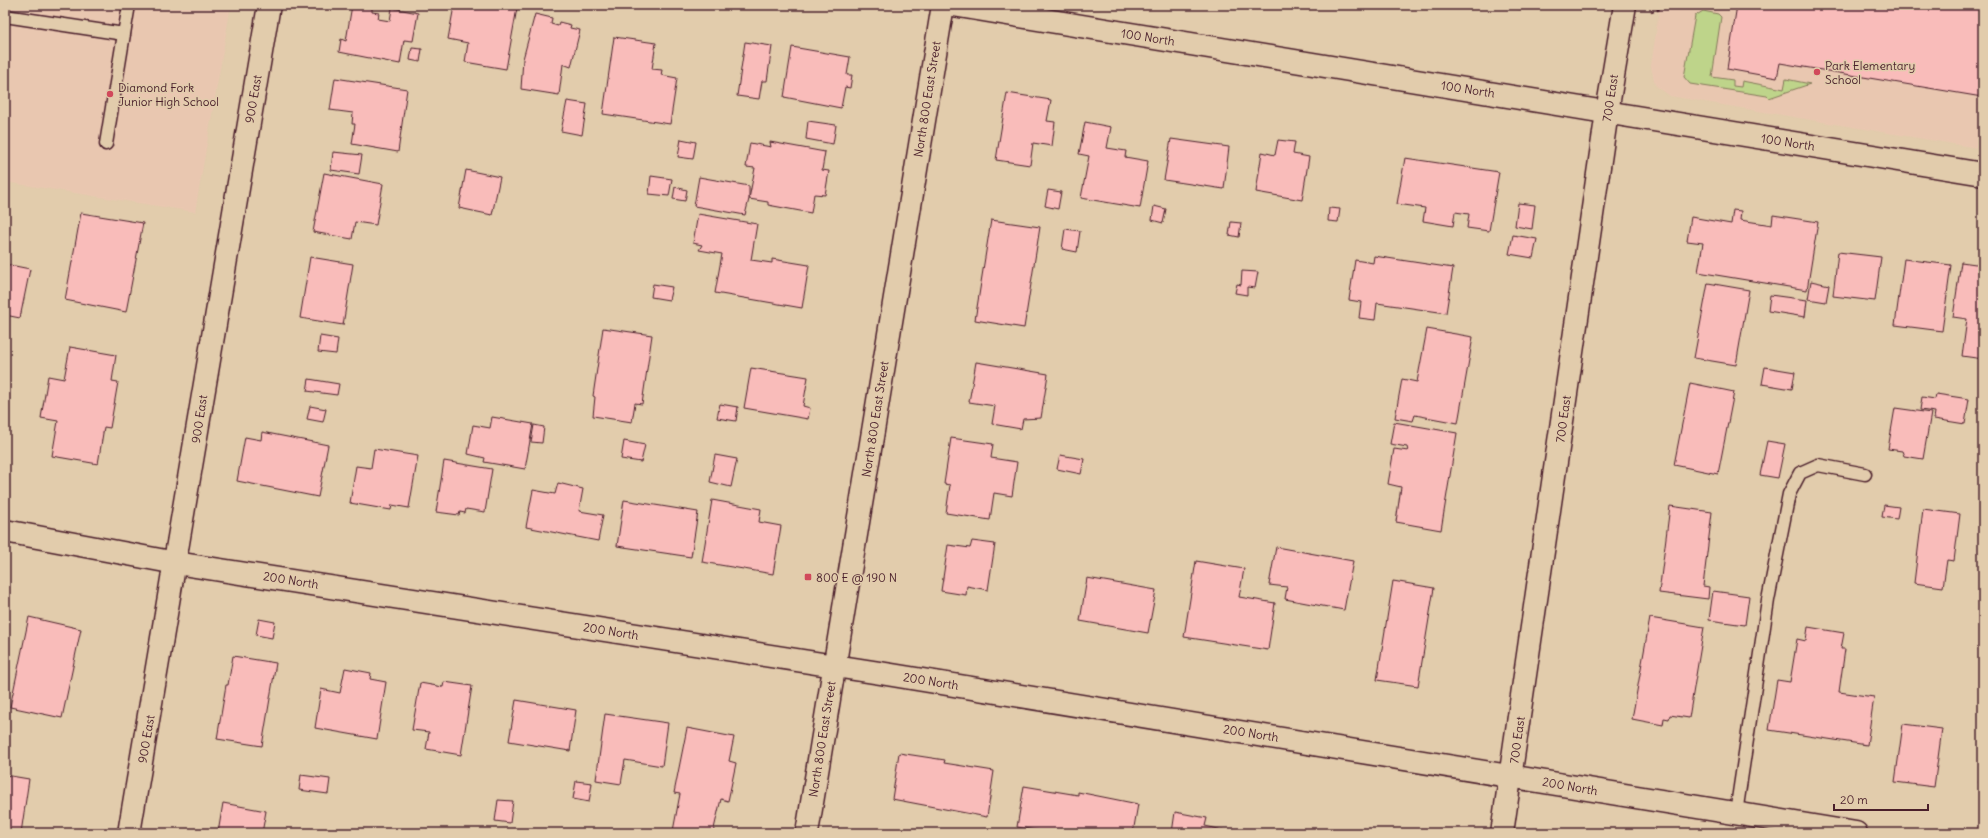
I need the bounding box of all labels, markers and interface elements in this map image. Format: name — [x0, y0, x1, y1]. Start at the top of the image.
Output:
street label: 100 North — [1120, 25, 1176, 49]
street label: North 800 East Street — [910, 40, 944, 158]
place label: Park Elementary School — [1825, 58, 1915, 87]
marker: Park Elementary School — [1812, 67, 1822, 77]
street label: 700 East — [1599, 73, 1621, 123]
street label: 900 East — [241, 74, 265, 124]
street label: 100 North — [1440, 77, 1496, 101]
place label: Diamond Fork Junior High School — [118, 80, 219, 109]
marker: Diamond Fork Junior High School — [105, 89, 115, 99]
street label: 100 North — [1760, 130, 1816, 154]
street label: North 800 East Street — [858, 360, 892, 478]
street label: 900 East — [188, 394, 210, 444]
street label: 700 East — [1552, 394, 1574, 444]
street label: 200 North — [262, 568, 320, 592]
place label: 800 E @ 190 N — [816, 570, 897, 585]
marker: 800 E @ 190 N — [803, 572, 813, 582]
street label: 200 North — [582, 619, 640, 643]
street label: 200 North — [902, 669, 960, 693]
street label: North 800 East Street — [805, 680, 839, 798]
street label: 900 East — [134, 714, 158, 764]
street label: 700 East — [1506, 715, 1528, 765]
street label: 200 North — [1222, 721, 1280, 745]
street label: 200 North — [1541, 774, 1599, 798]
scale bar — [1834, 786, 1928, 812]
text: 20 m — [1840, 792, 1868, 807]

